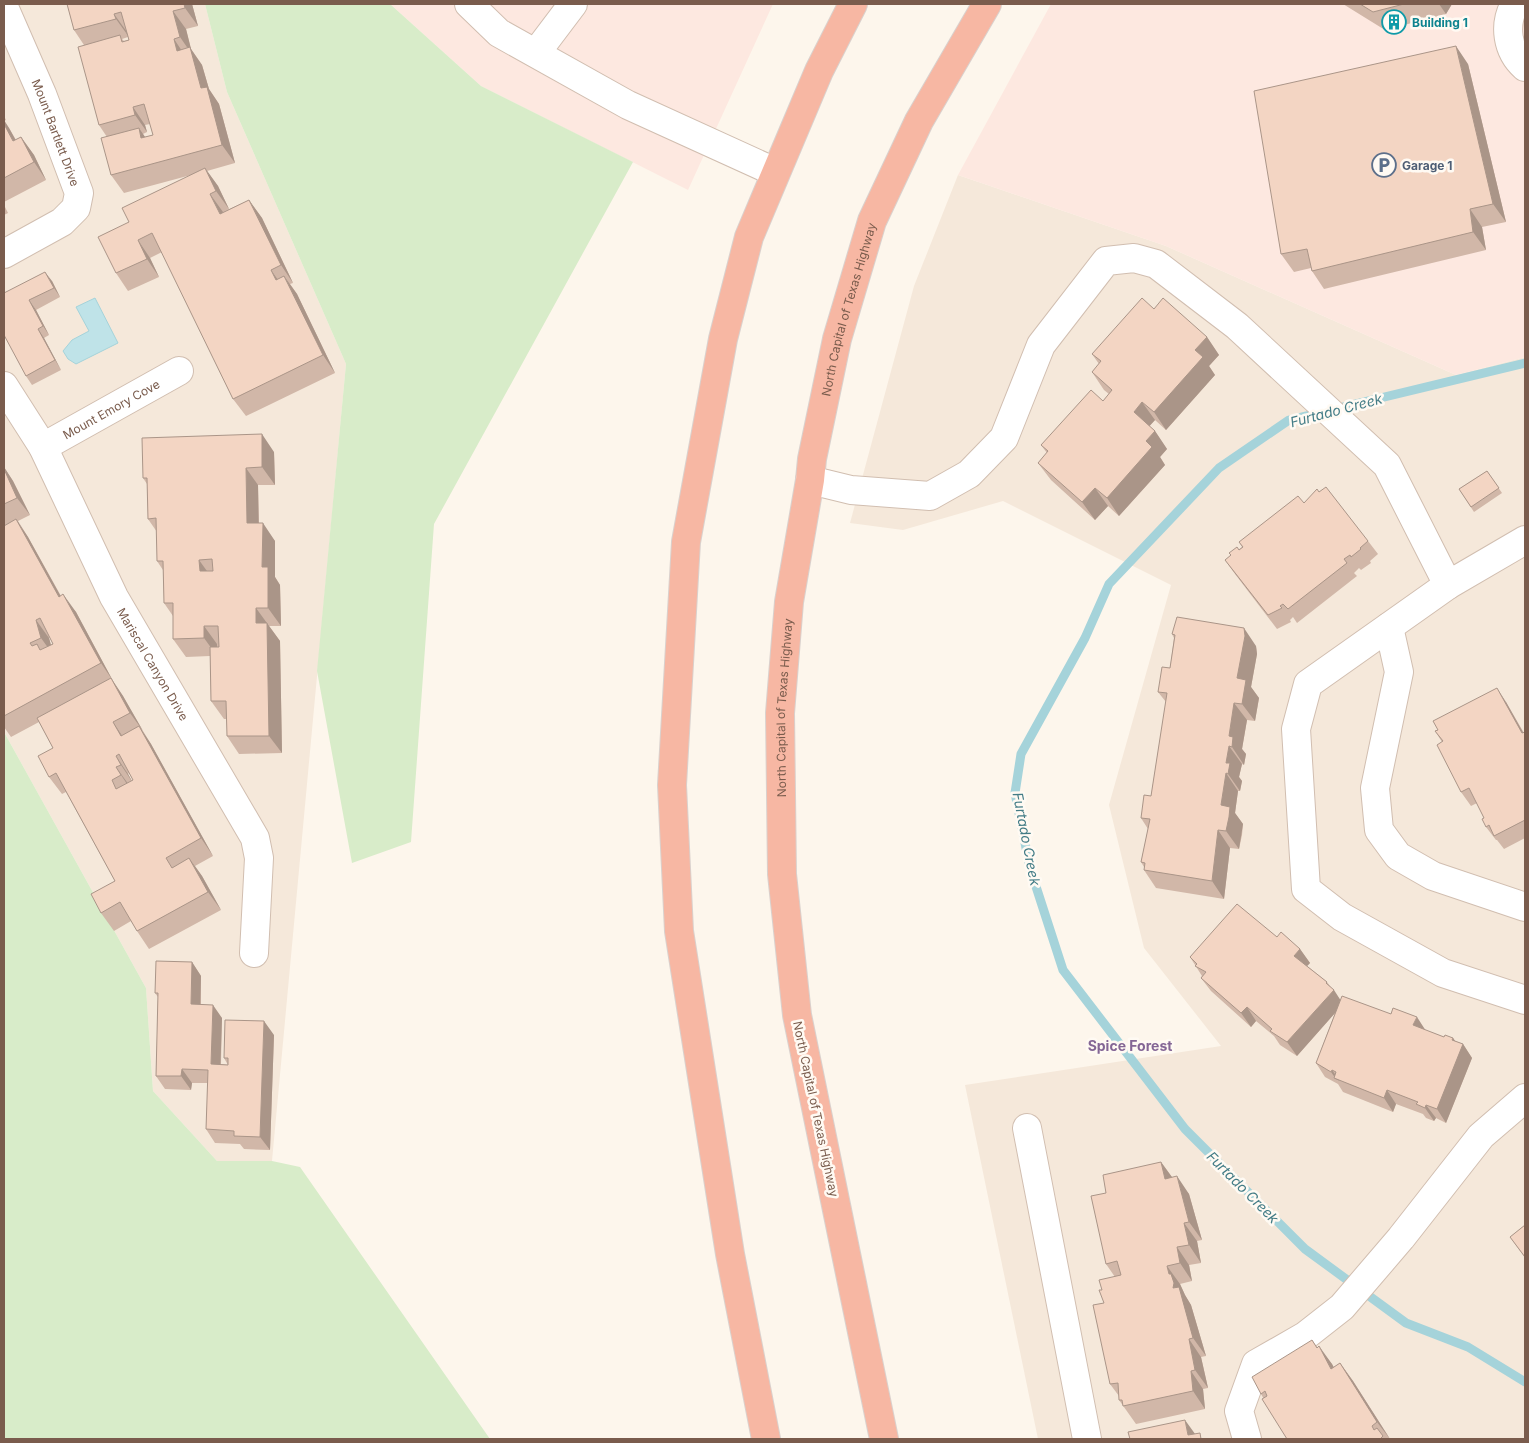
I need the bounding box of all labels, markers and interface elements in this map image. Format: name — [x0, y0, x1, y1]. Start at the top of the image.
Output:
building icon: Building 1 — [1381, 9, 1407, 35]
place label: Building 1 — [1412, 15, 1468, 30]
street label: Mount Bartlett Drive — [29, 77, 83, 188]
parking icon: Garage 1 — [1371, 152, 1397, 178]
place label: Garage 1 — [1402, 158, 1452, 173]
street label: North Capital of Texas Highway — [818, 220, 879, 397]
street label: Mount Emory Cove — [60, 376, 162, 442]
water label: Furtado Creek — [1288, 389, 1384, 430]
street label: Mariscal Canyon Drive — [114, 605, 192, 723]
street label: North Capital of Texas Highway — [772, 617, 795, 797]
water label: Furtado Creek — [1010, 791, 1044, 887]
street label: North Capital of Texas Highway — [790, 1020, 842, 1198]
district label: Spice Forest — [1088, 1037, 1172, 1054]
water label: Furtado Creek — [1204, 1148, 1283, 1227]

